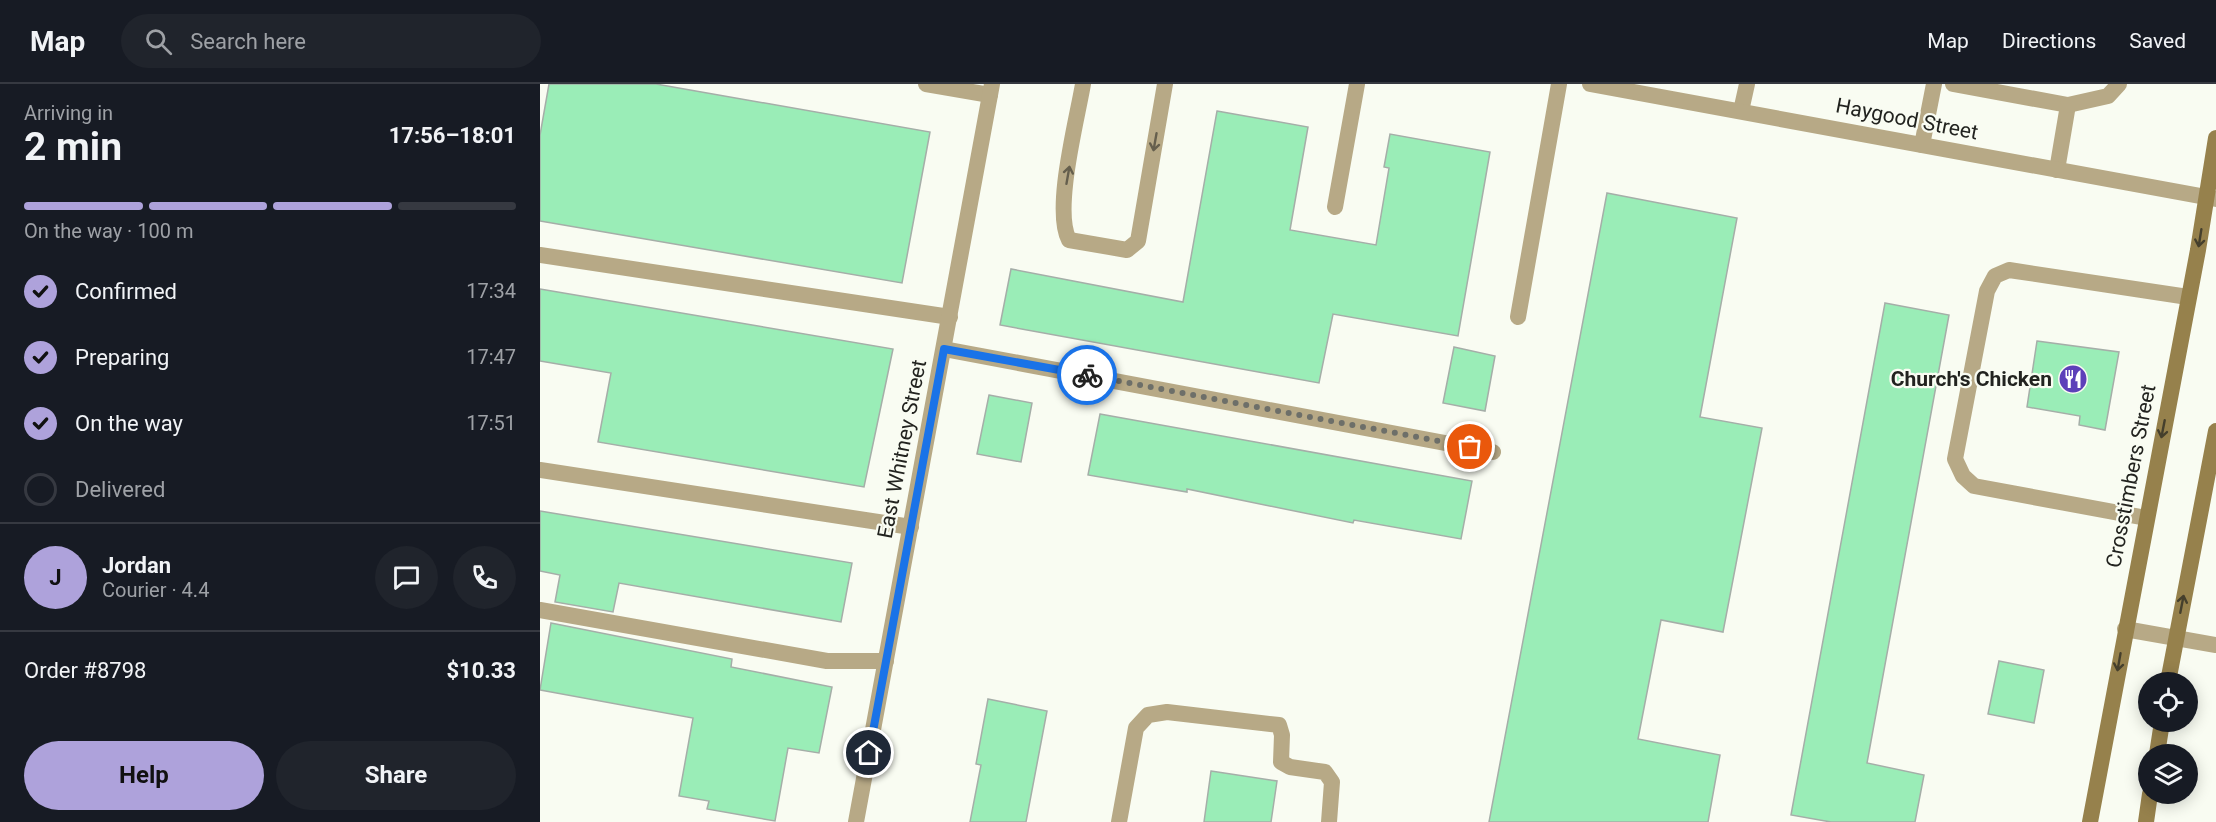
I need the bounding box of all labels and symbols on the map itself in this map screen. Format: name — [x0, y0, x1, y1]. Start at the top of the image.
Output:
street label: Haygood Street — [1834, 93, 1980, 145]
one-way arrow — [1149, 131, 1160, 151]
one-way arrow — [1063, 165, 1074, 185]
one-way arrow — [2194, 227, 2205, 247]
courier — [1057, 345, 1117, 405]
street label: East Whitney Street — [873, 357, 931, 540]
restaurant icon: Church's Chicken — [2057, 363, 2089, 395]
place label: Church's Chicken — [1891, 367, 2052, 391]
street label: Crosstimbers Street — [2101, 382, 2161, 570]
one-way arrow — [2157, 419, 2168, 438]
pin — [1444, 421, 1495, 472]
one-way arrow — [2177, 595, 2188, 615]
one-way arrow — [2113, 652, 2124, 671]
pin — [843, 727, 894, 778]

